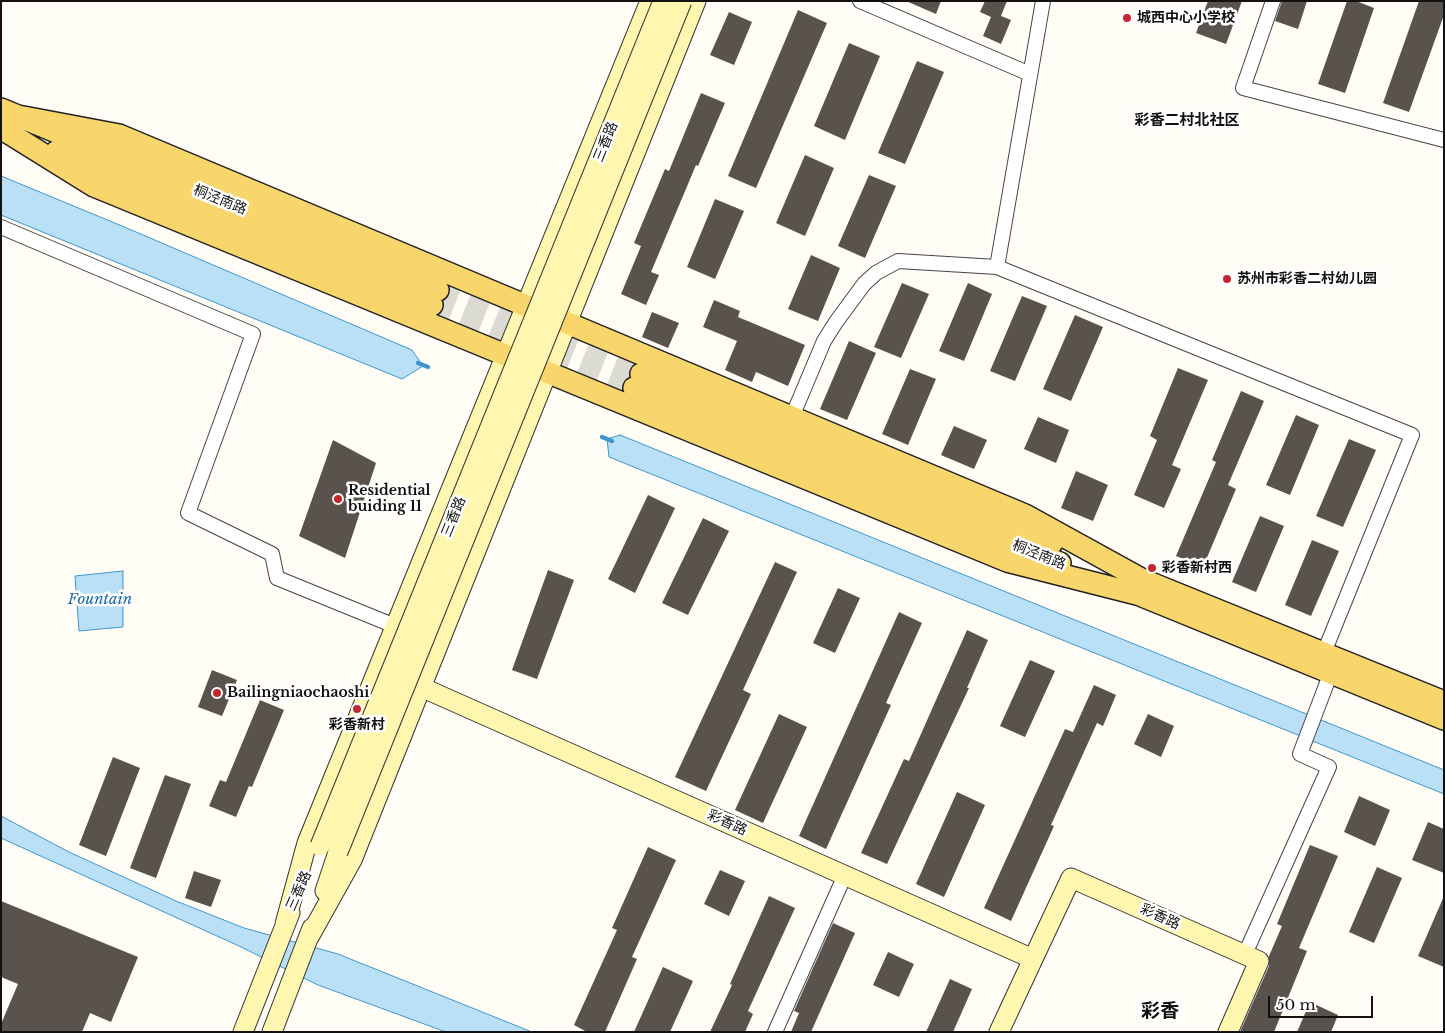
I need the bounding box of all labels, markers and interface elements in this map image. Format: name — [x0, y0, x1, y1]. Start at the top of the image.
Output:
place label: 城西中心小学校 — [1137, 10, 1235, 26]
marker: 城西中心小学校 — [1121, 12, 1133, 24]
district label: 彩香二村北社区 — [1135, 112, 1239, 130]
street label: 三香路 — [590, 119, 622, 165]
street label: 桐泾南路 — [191, 182, 249, 218]
place label: 苏州市彩香二村幼儿园 — [1237, 271, 1377, 287]
marker: 苏州市彩香二村幼儿园 — [1221, 273, 1233, 285]
place label: Residential buiding 11 — [348, 483, 431, 516]
marker: Residential buiding 11 — [332, 493, 344, 505]
street label: 三香路 — [438, 494, 470, 540]
street label: 桐泾南路 — [1010, 537, 1068, 573]
place label: 彩香新村西 — [1162, 560, 1232, 576]
marker: 彩香新村西 — [1146, 562, 1158, 574]
water label: Fountain — [68, 591, 132, 609]
place label: Bailingniaochaoshi — [227, 685, 369, 701]
marker: Bailingniaochaoshi — [211, 687, 223, 699]
marker: 彩香新村 — [351, 703, 363, 715]
place label: 彩香新村 — [329, 717, 385, 733]
street label: 彩香路 — [704, 807, 750, 839]
street label: 三香路 — [283, 868, 315, 914]
street label: 彩香路 — [1137, 901, 1183, 933]
scale bar — [1270, 986, 1375, 1018]
text: 50 m — [1276, 995, 1316, 1014]
district label: 彩香 — [1141, 1001, 1179, 1023]

